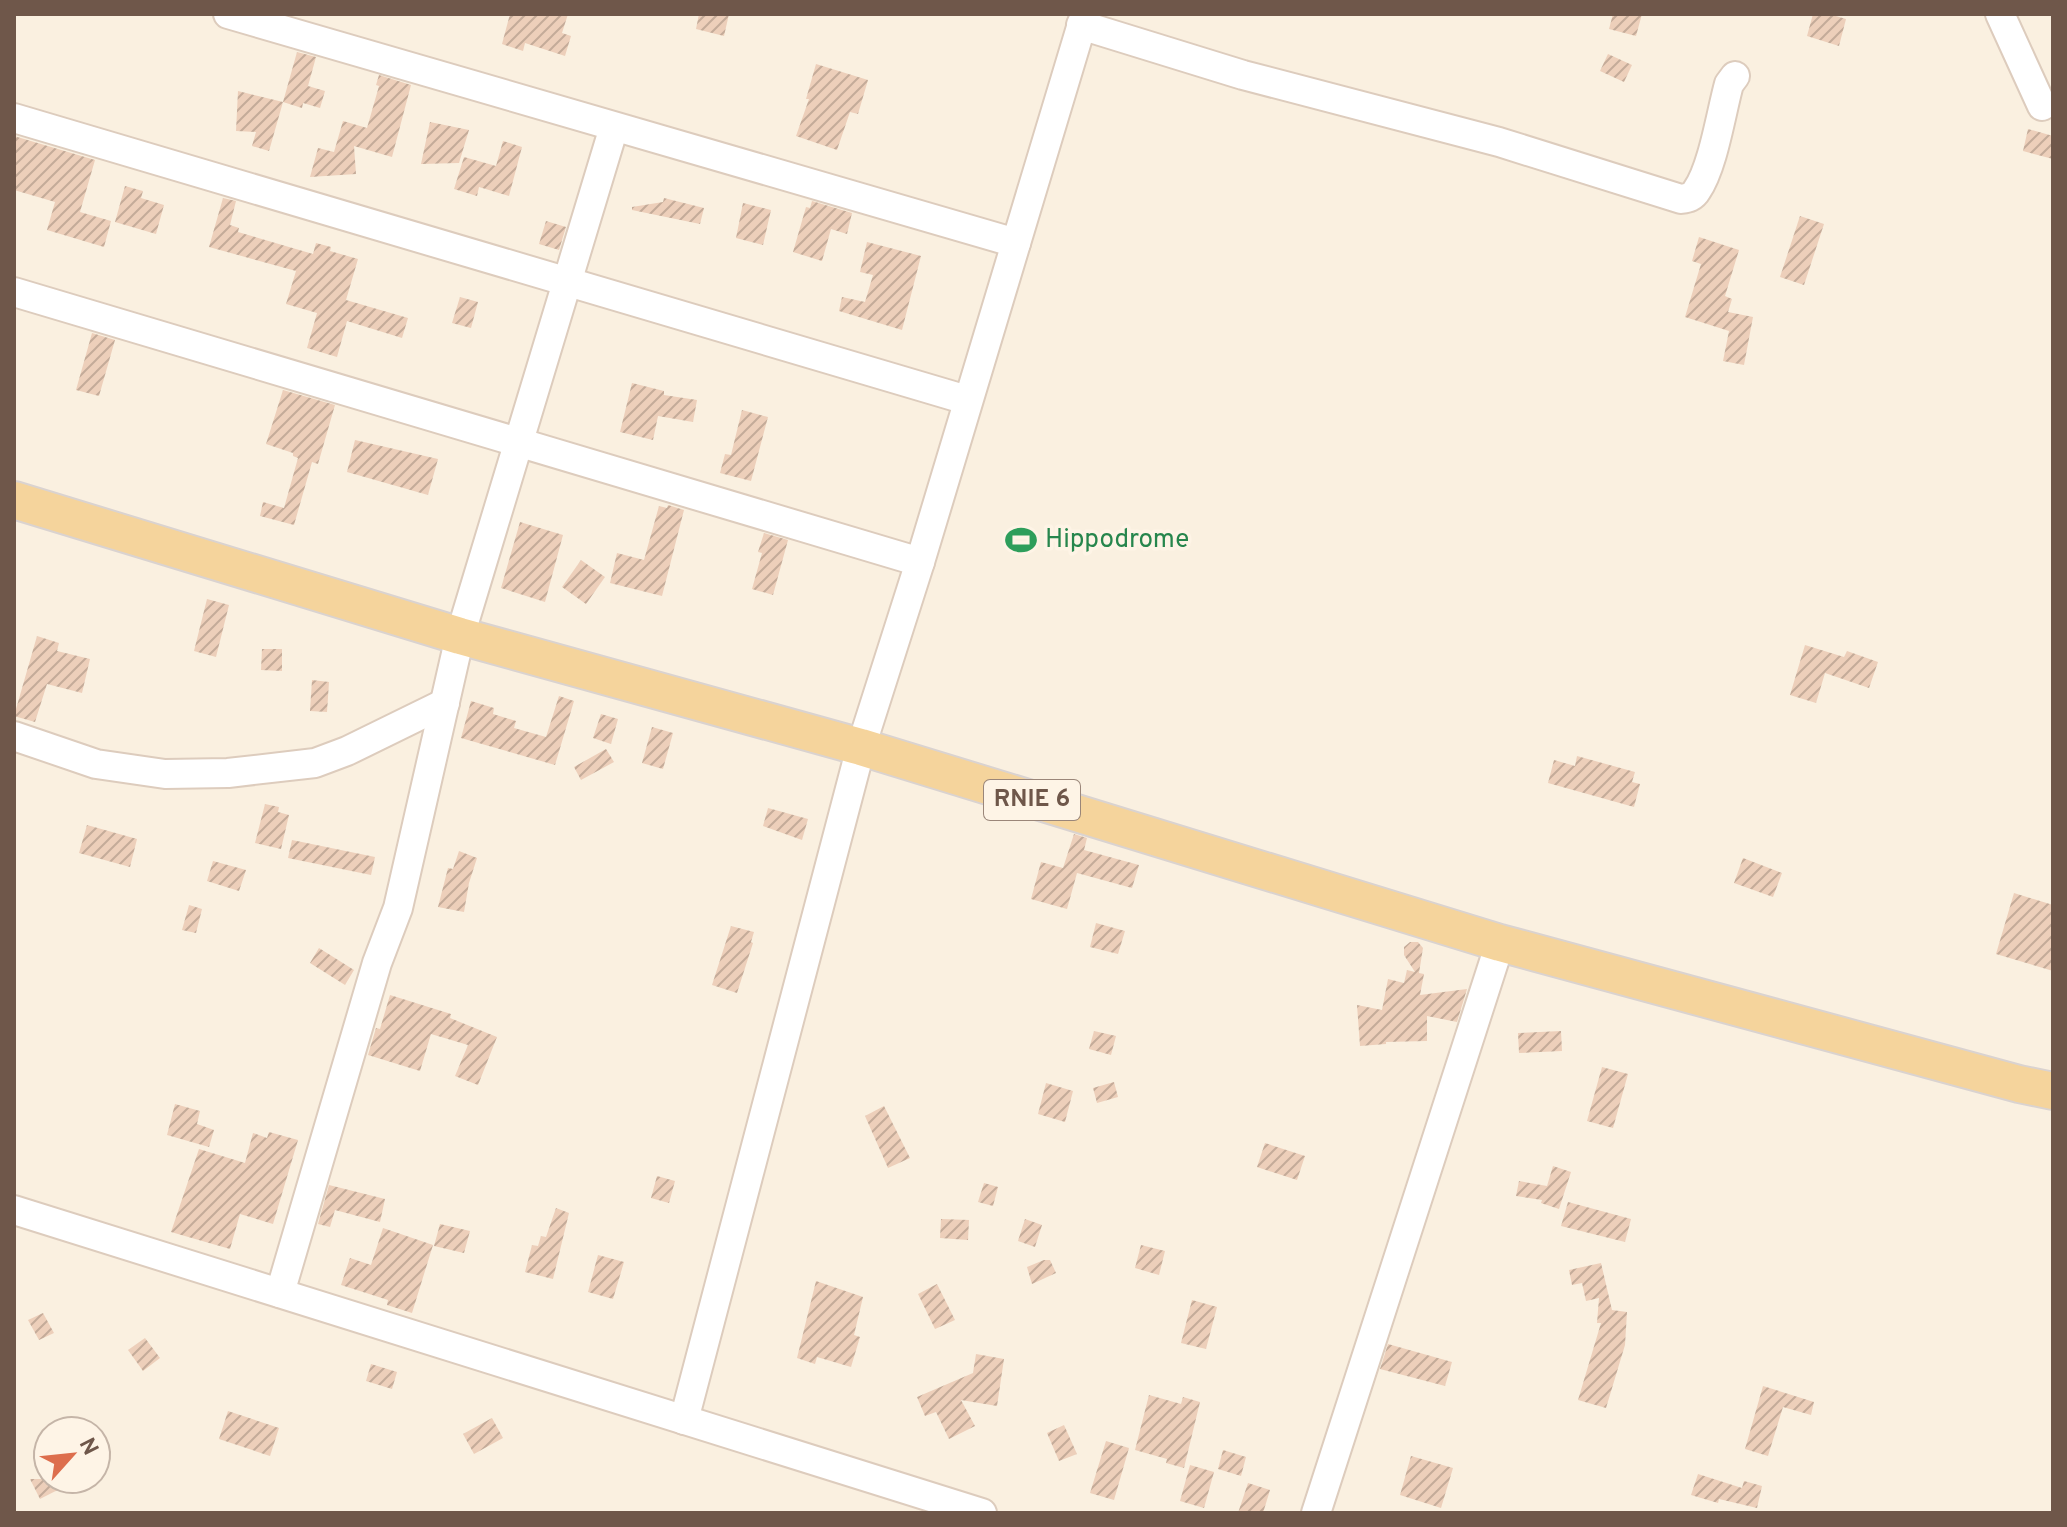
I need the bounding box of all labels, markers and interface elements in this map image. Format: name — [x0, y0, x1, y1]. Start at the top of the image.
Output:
sports icon: Hippodrome — [1004, 523, 1038, 557]
place label: Hippodrome — [1045, 524, 1189, 557]
road number: RNIE 6 — [984, 780, 1080, 820]
north arrow — [32, 1415, 112, 1495]
text: N — [72, 1434, 103, 1460]

